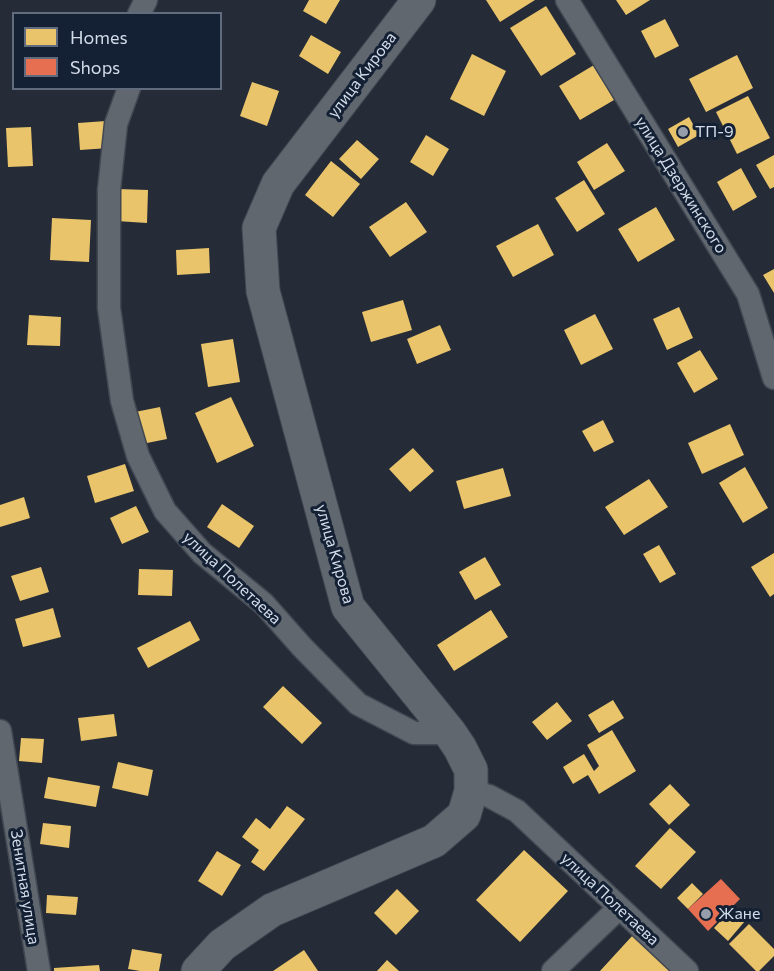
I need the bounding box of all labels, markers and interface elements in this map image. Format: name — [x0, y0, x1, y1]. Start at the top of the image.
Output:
legend — [12, 12, 222, 90]
text: Homes — [70, 26, 128, 48]
street label: улица Кирова — [324, 28, 400, 122]
text: Shops — [70, 56, 120, 78]
street label: улица Дзержинского — [631, 113, 731, 257]
place label: ТП-9 — [695, 122, 734, 142]
marker: ТП-9 — [676, 125, 690, 139]
street label: улица Кирова — [312, 502, 358, 606]
street label: улица Полетаева — [179, 528, 285, 628]
street label: Зенитная улица — [6, 828, 44, 946]
street label: улица Полетаева — [557, 849, 663, 949]
place label: Жане — [718, 904, 760, 924]
marker: Жане — [699, 907, 713, 921]

